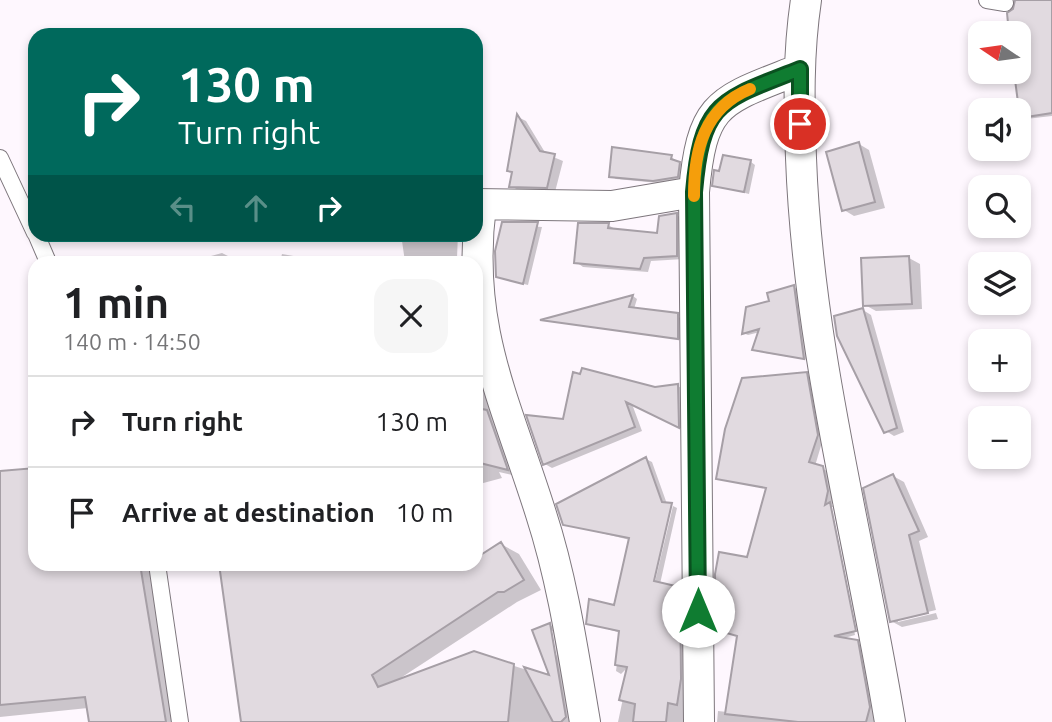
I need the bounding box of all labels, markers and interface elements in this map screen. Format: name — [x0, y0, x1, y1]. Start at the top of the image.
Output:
north arrow — [968, 21, 1031, 84]
map controls — [968, 21, 1031, 469]
icon: right — [63, 56, 154, 147]
text: 130 m — [178, 56, 315, 111]
pin — [770, 94, 830, 154]
button: sound — [968, 98, 1031, 161]
icon: arrive — [781, 105, 819, 143]
text: Turn right — [178, 114, 320, 150]
button: search — [968, 175, 1031, 238]
icon: left — [164, 189, 202, 227]
icon: ahead — [237, 189, 275, 227]
icon: right — [310, 189, 348, 227]
button: layers — [968, 252, 1031, 315]
text: 1 min — [63, 279, 169, 326]
button: close — [374, 279, 448, 353]
text: 140 m · 14:50 — [63, 329, 201, 354]
button: + — [968, 329, 1031, 392]
icon: right — [63, 403, 101, 441]
button: − — [968, 406, 1031, 469]
text: Turn right — [122, 407, 243, 436]
text: 130 m — [376, 407, 448, 436]
icon: arrive — [63, 494, 101, 532]
text: Arrive at destination — [122, 498, 375, 527]
text: 10 m — [396, 498, 453, 527]
position arrow — [661, 574, 735, 648]

